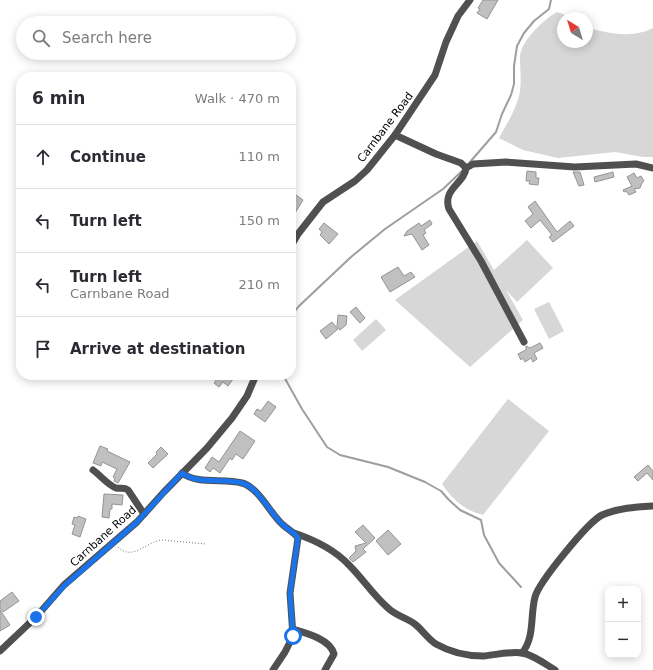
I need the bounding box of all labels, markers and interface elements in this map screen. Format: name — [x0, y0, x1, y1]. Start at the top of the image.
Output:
north arrow — [557, 12, 593, 48]
search box — [16, 16, 296, 60]
icon: search — [30, 27, 52, 49]
text: Search here — [62, 29, 152, 47]
text: 6 min — [32, 88, 85, 108]
street label: Carnbane Road — [355, 90, 416, 165]
text: Walk · 470 m — [195, 91, 280, 106]
icon: ahead — [32, 146, 54, 168]
text: Continue — [70, 148, 146, 166]
text: 110 m — [238, 149, 280, 164]
icon: left — [32, 210, 54, 232]
text: Turn left — [70, 212, 142, 230]
text: 150 m — [238, 213, 280, 228]
text: Turn left — [70, 268, 142, 286]
icon: left — [32, 274, 54, 296]
text: 210 m — [238, 277, 280, 292]
text: Carnbane Road — [70, 286, 170, 301]
icon: arrive — [32, 338, 54, 360]
text: Arrive at destination — [70, 340, 245, 358]
street label: Carnbane Road — [68, 503, 139, 569]
map controls — [605, 586, 641, 658]
button: + — [605, 586, 641, 622]
route end — [27, 608, 45, 626]
button: − — [605, 622, 641, 658]
route start — [284, 627, 302, 645]

